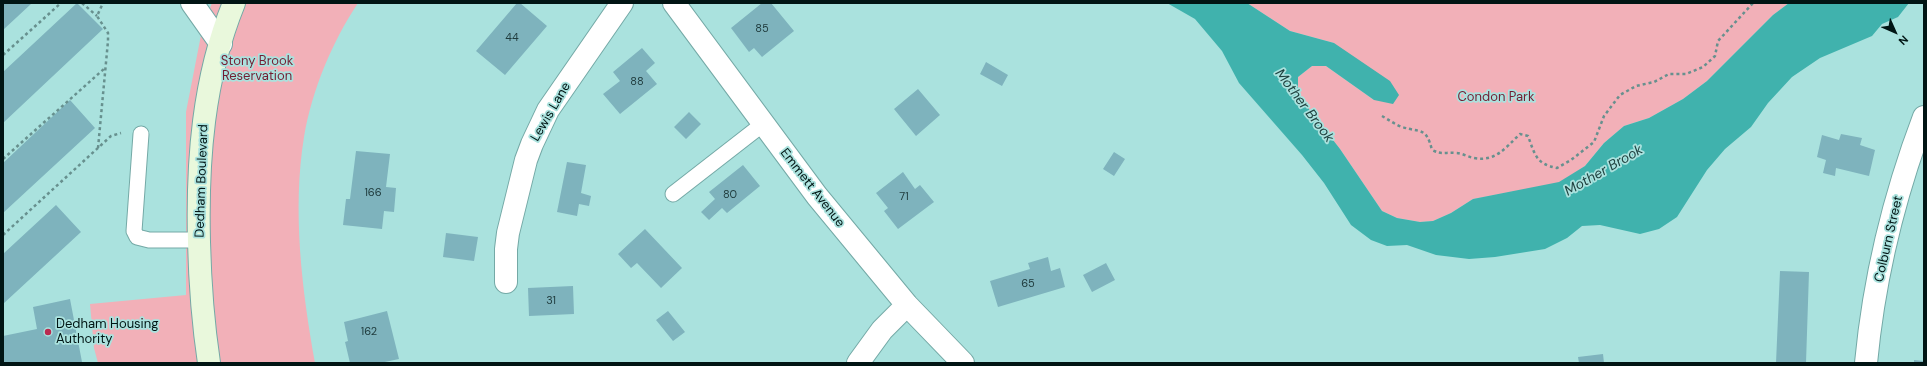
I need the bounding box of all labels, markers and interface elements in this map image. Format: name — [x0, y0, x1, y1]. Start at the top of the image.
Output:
north arrow — [1875, 12, 1915, 52]
house number: 85 — [755, 22, 769, 36]
house number: 44 — [505, 31, 519, 45]
text: N — [1896, 33, 1911, 48]
park label: Stony Brook Reservation — [221, 54, 293, 85]
water label: Mother Brook — [1271, 66, 1337, 146]
house number: 88 — [630, 75, 644, 89]
street label: Lewis Lane — [528, 80, 574, 144]
park label: Condon Park — [1458, 90, 1534, 106]
street label: Dedham Boulevard — [192, 124, 212, 238]
water label: Mother Brook — [1562, 142, 1646, 200]
street label: Emmett Avenue — [776, 146, 848, 230]
house number: 166 — [364, 186, 382, 200]
house number: 80 — [723, 188, 737, 202]
house number: 71 — [899, 190, 909, 204]
street label: Colburn Street — [1871, 194, 1907, 284]
house number: 65 — [1021, 277, 1035, 291]
house number: 31 — [546, 294, 556, 308]
place label: Dedham Housing Authority — [56, 317, 158, 348]
house number: 162 — [361, 325, 377, 339]
marker: Dedham Housing Authority — [43, 327, 53, 337]

